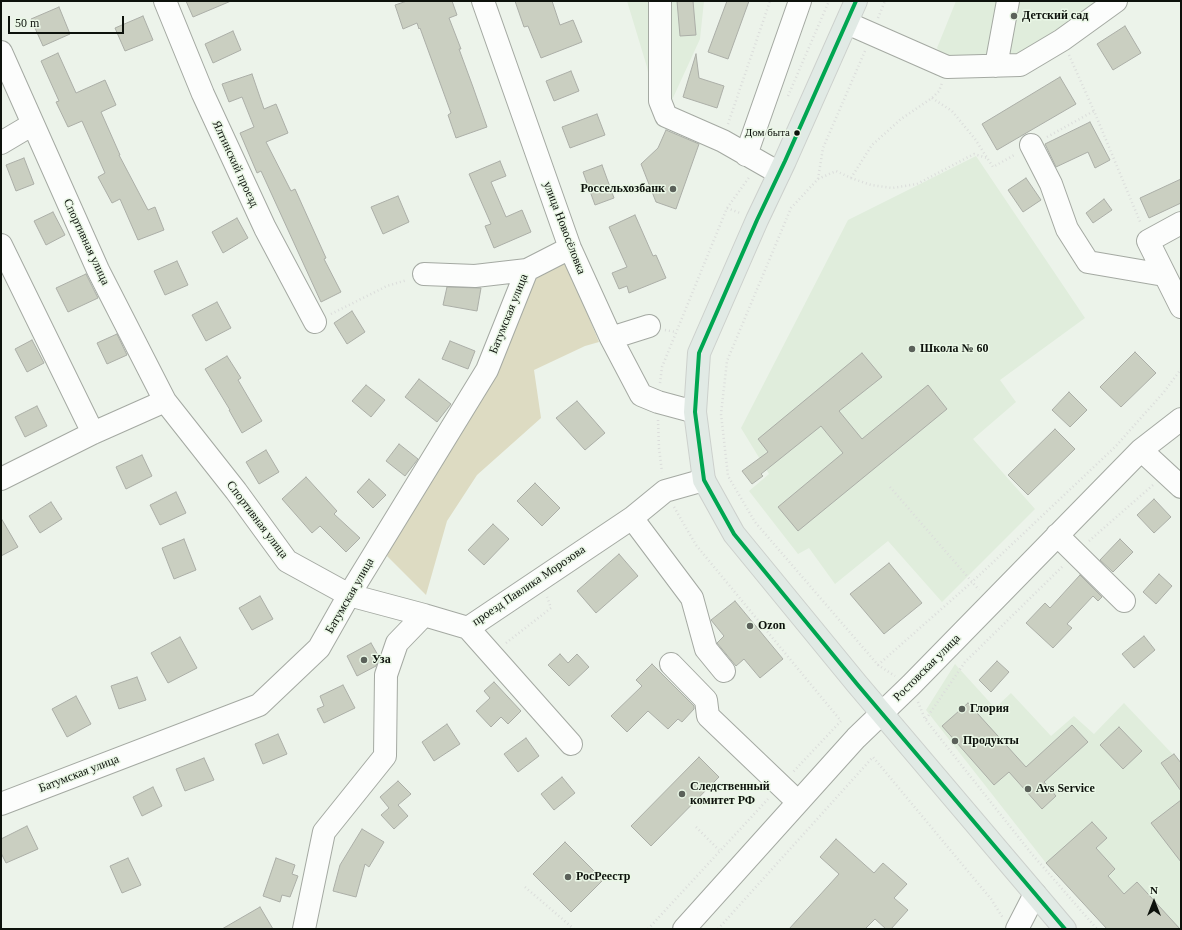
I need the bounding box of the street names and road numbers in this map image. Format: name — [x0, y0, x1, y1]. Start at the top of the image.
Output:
street label: Ялтинский проезд — [209, 118, 261, 210]
street label: улица Новосёловка — [540, 179, 588, 277]
street label: Спортивная улица — [60, 197, 112, 287]
street label: Батумская улица — [486, 272, 532, 356]
street label: Спортивная улица — [223, 478, 291, 562]
street label: проезд Павлика Морозова — [470, 543, 588, 629]
street label: Батумская улица — [323, 556, 377, 636]
street label: Ростовская улица — [890, 631, 964, 705]
street label: Батумская улица — [37, 752, 121, 796]

